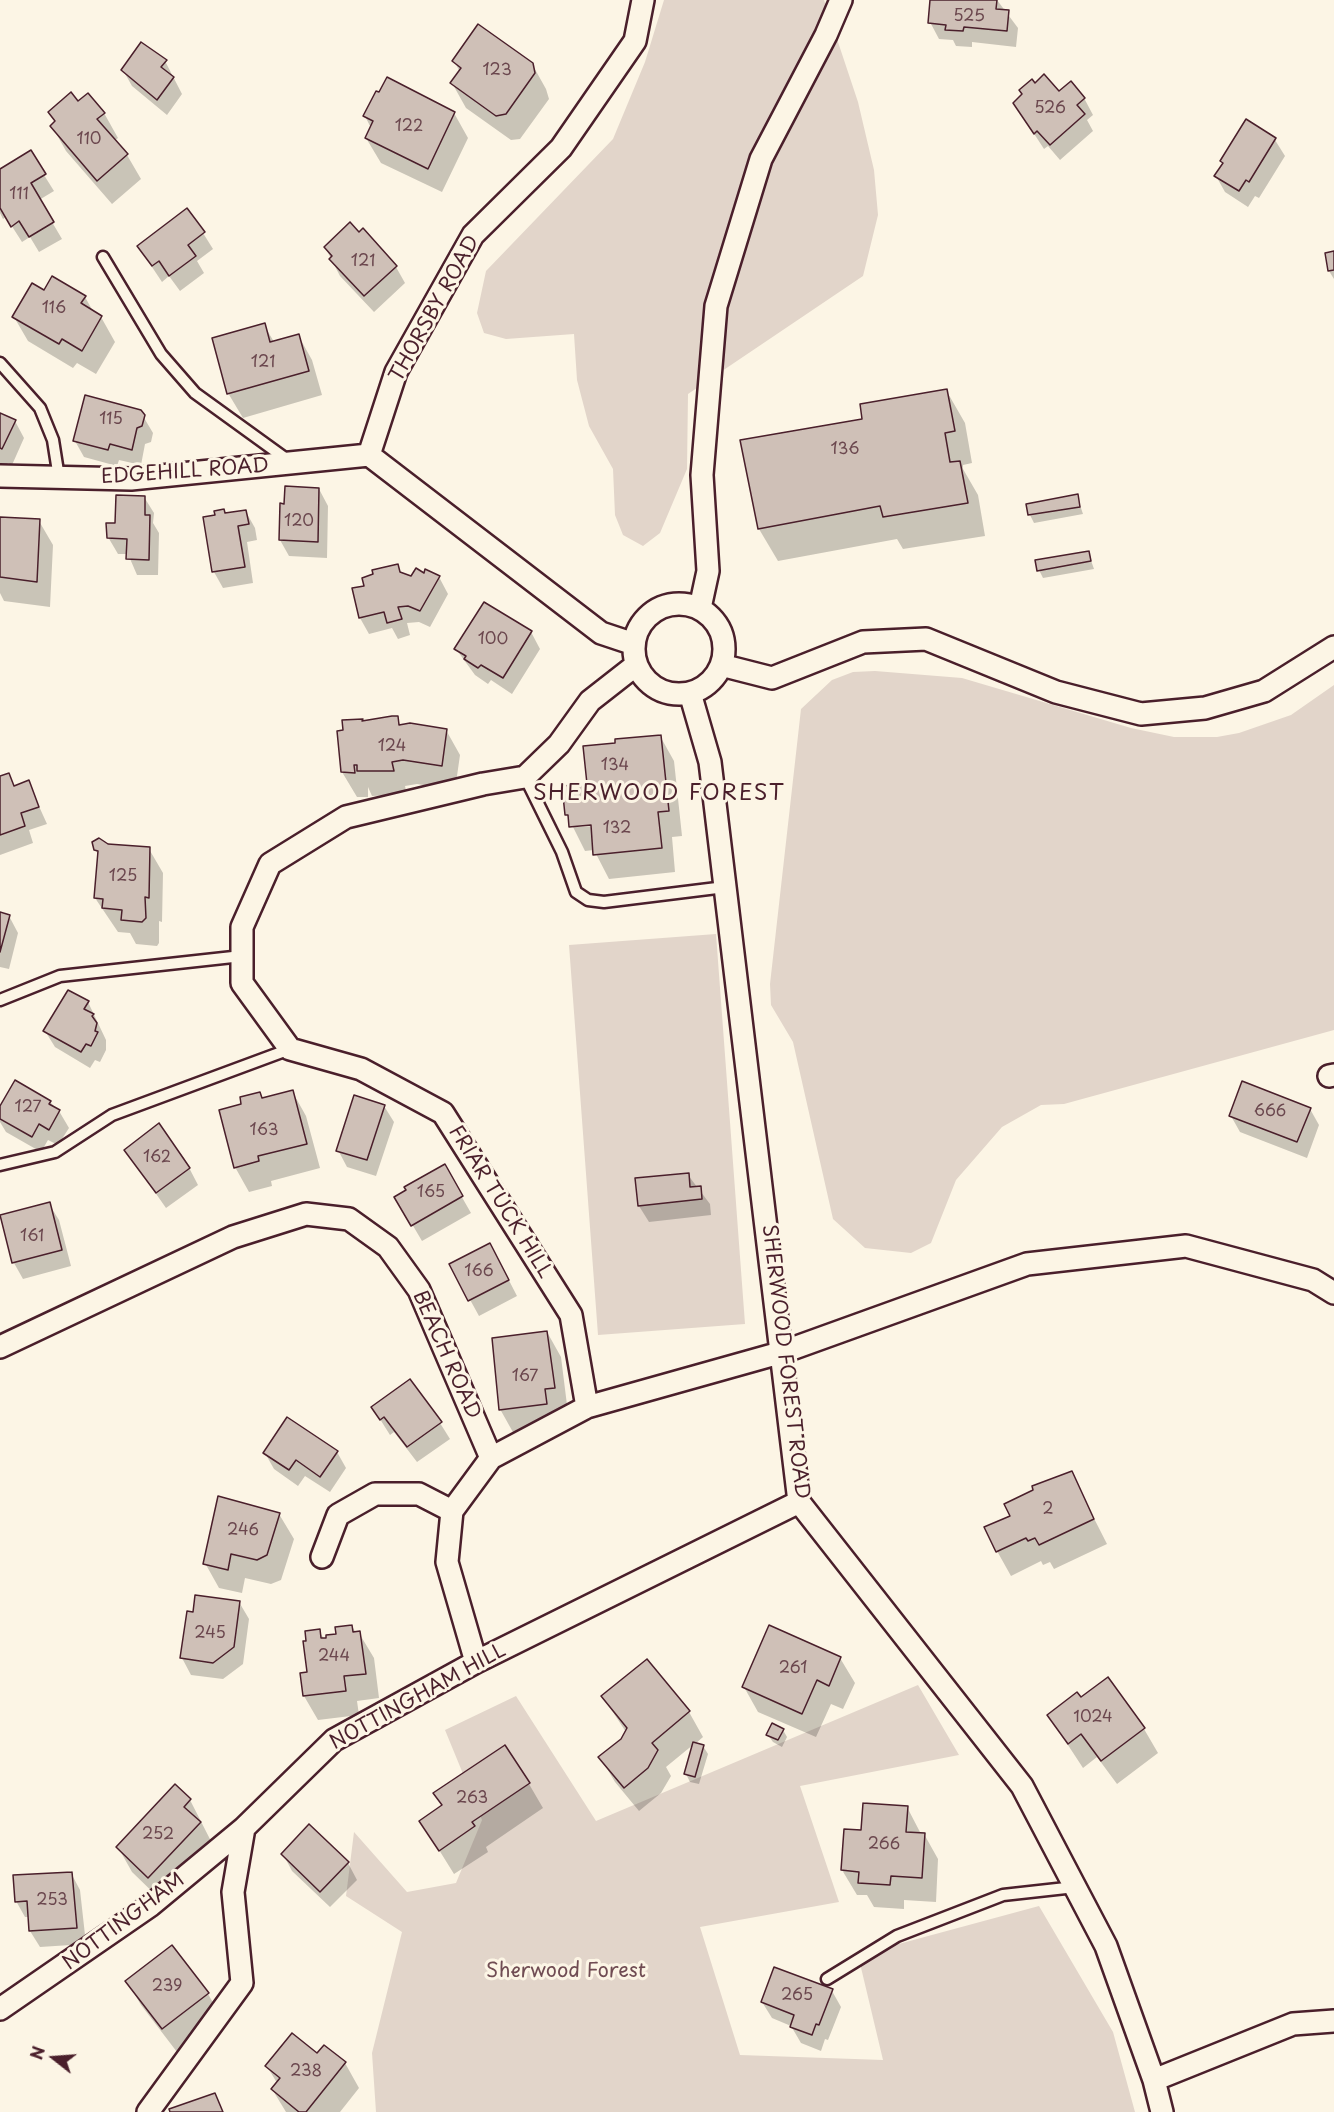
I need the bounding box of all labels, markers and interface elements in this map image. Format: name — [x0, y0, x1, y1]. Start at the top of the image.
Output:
house number: 525 — [953, 7, 985, 27]
house number: 123 — [482, 61, 512, 81]
house number: 526 — [1034, 99, 1066, 119]
house number: 122 — [395, 117, 423, 137]
house number: 110 — [76, 130, 102, 150]
house number: 111 — [9, 185, 29, 205]
street label: THORSBY ROAD — [385, 232, 485, 386]
house number: 121 — [351, 252, 375, 272]
house number: 116 — [42, 299, 66, 319]
house number: 121 — [251, 353, 275, 373]
house number: 115 — [99, 410, 123, 430]
house number: 136 — [830, 440, 860, 460]
street label: EDGEHILL ROAD — [100, 454, 270, 490]
house number: 120 — [284, 512, 314, 532]
house number: 100 — [478, 630, 508, 650]
house number: 124 — [378, 737, 406, 757]
house number: 134 — [601, 756, 629, 776]
district label: SHERWOOD FOREST — [533, 781, 785, 807]
house number: 132 — [603, 819, 631, 839]
house number: 125 — [109, 867, 137, 887]
house number: 127 — [14, 1098, 42, 1118]
house number: 666 — [1254, 1102, 1286, 1122]
house number: 163 — [249, 1121, 279, 1141]
street label: FRIAR TUCK HILL — [443, 1121, 557, 1283]
house number: 162 — [143, 1148, 171, 1168]
house number: 165 — [417, 1183, 445, 1203]
street label: SHERWOOD FOREST ROAD — [756, 1223, 814, 1501]
house number: 161 — [20, 1227, 44, 1247]
house number: 166 — [464, 1262, 494, 1282]
street label: BEACH ROAD — [407, 1287, 485, 1423]
house number: 167 — [512, 1367, 538, 1387]
house number: 2 — [1042, 1500, 1054, 1520]
house number: 246 — [227, 1521, 259, 1541]
house number: 245 — [194, 1624, 226, 1644]
street label: NOTTINGHAM HILL — [326, 1639, 510, 1755]
house number: 244 — [318, 1647, 350, 1667]
house number: 261 — [779, 1659, 807, 1679]
house number: 1024 — [1073, 1708, 1113, 1728]
house number: 263 — [456, 1789, 488, 1809]
house number: 252 — [142, 1825, 174, 1845]
house number: 266 — [868, 1835, 900, 1855]
street label: NOTTINGHAM — [58, 1868, 190, 1976]
house number: 253 — [36, 1891, 68, 1911]
park label: Sherwood Forest — [486, 1959, 646, 1983]
house number: 239 — [152, 1977, 182, 1997]
house number: 265 — [781, 1986, 813, 2006]
north arrow — [24, 2028, 84, 2088]
text: N — [23, 2043, 50, 2062]
house number: 238 — [290, 2062, 322, 2082]

